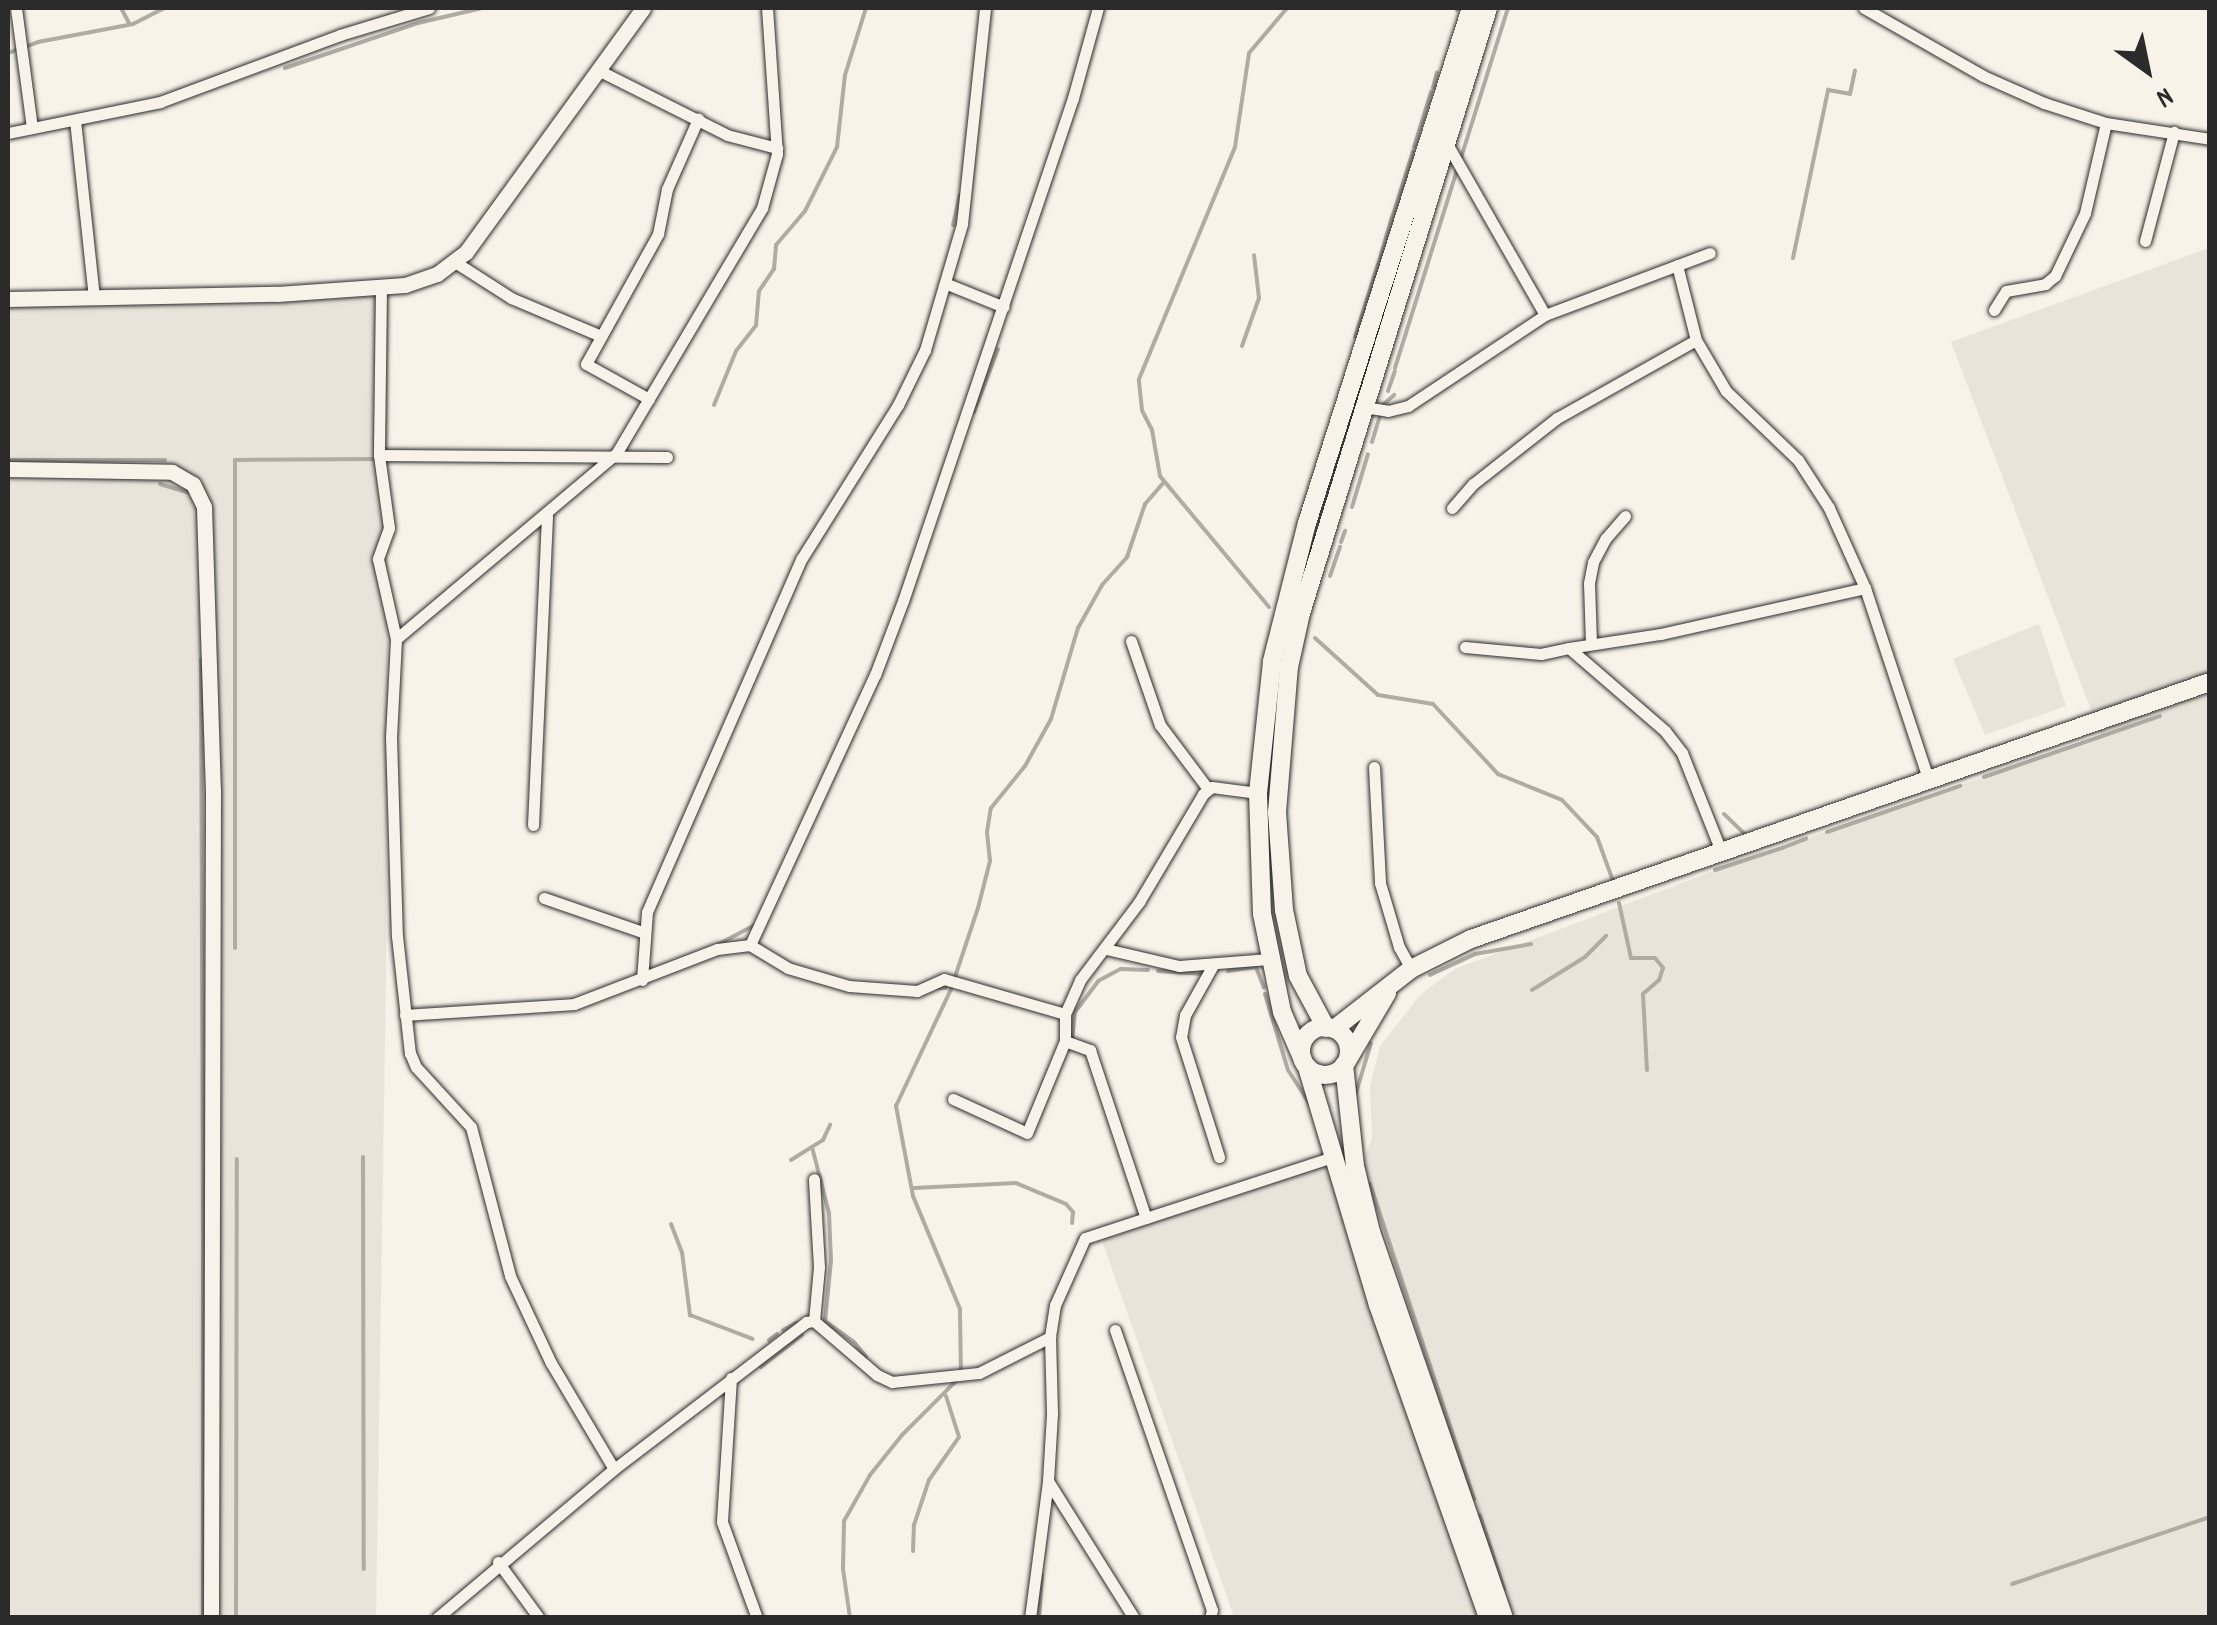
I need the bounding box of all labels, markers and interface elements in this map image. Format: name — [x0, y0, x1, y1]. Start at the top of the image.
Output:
north arrow — [2097, 20, 2197, 120]
text: N — [2147, 75, 2180, 116]

